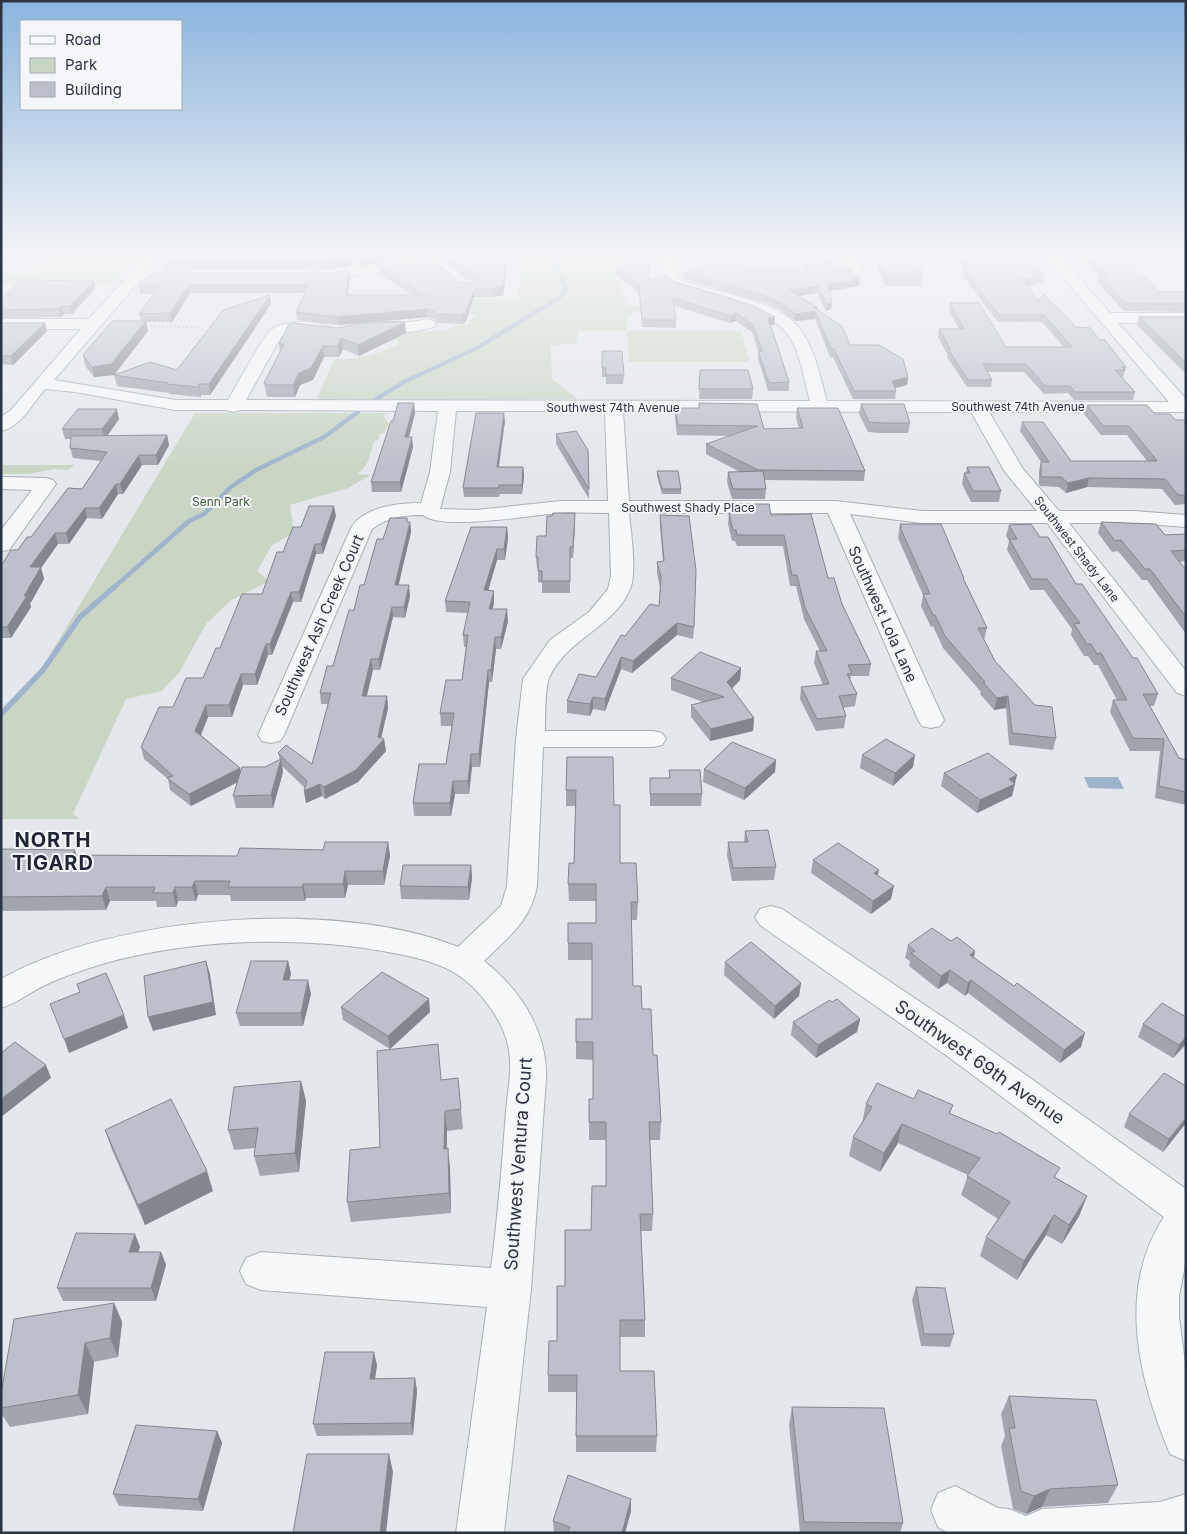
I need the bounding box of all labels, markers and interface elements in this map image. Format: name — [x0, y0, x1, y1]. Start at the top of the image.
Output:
legend — [20, 20, 182, 110]
text: Road — [65, 30, 101, 49]
text: Park — [65, 55, 98, 74]
text: Building — [65, 80, 122, 99]
street label: Southwest 74th Avenue — [951, 399, 1085, 414]
street label: Southwest 74th Avenue — [546, 400, 680, 415]
street label: Southwest Shady Lane — [1031, 493, 1123, 605]
park label: Senn Park — [192, 494, 250, 509]
street label: Southwest Shady Place — [621, 500, 755, 515]
street label: Southwest Ash Creek Court — [270, 531, 368, 719]
street label: Southwest Lola Lane — [844, 543, 922, 685]
district label: NORTH TIGARD — [12, 828, 94, 875]
street label: Southwest 69th Avenue — [891, 995, 1069, 1129]
street label: Southwest Ventura Court — [500, 1057, 536, 1271]

